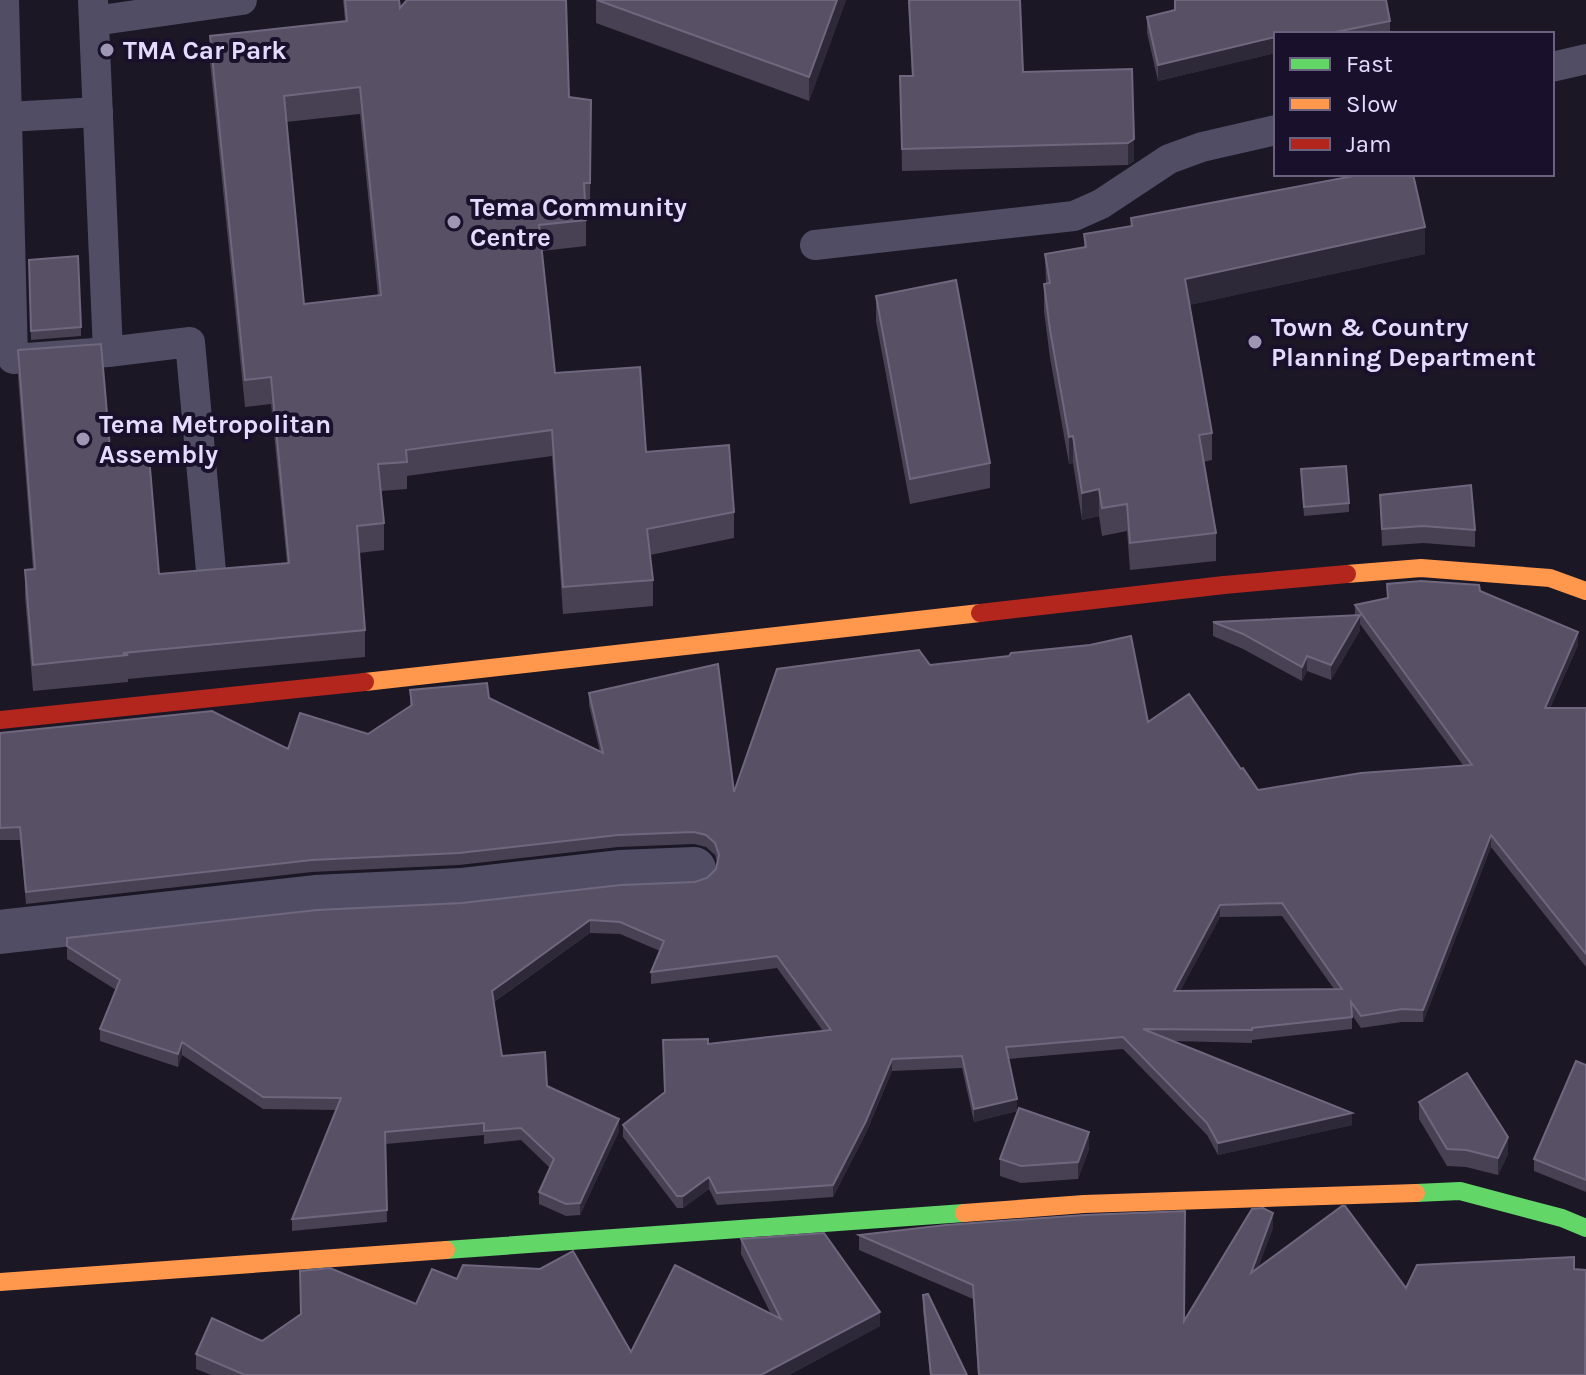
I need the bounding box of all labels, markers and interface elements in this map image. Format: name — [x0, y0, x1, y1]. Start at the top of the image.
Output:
legend — [1274, 32, 1554, 176]
place label: TMA Car Park — [123, 35, 287, 66]
marker: TMA Car Park — [98, 41, 116, 59]
text: Fast — [1346, 50, 1393, 78]
text: Slow — [1346, 90, 1398, 118]
text: Jam — [1346, 130, 1391, 158]
place label: Tema Community Centre — [470, 192, 687, 253]
marker: Tema Community Centre — [445, 213, 463, 231]
place label: Town & Country Planning Department — [1271, 312, 1536, 373]
marker: Town & Country Planning Department — [1246, 333, 1264, 351]
place label: Tema Metropolitan Assembly — [99, 409, 331, 470]
marker: Tema Metropolitan Assembly — [74, 430, 92, 448]

